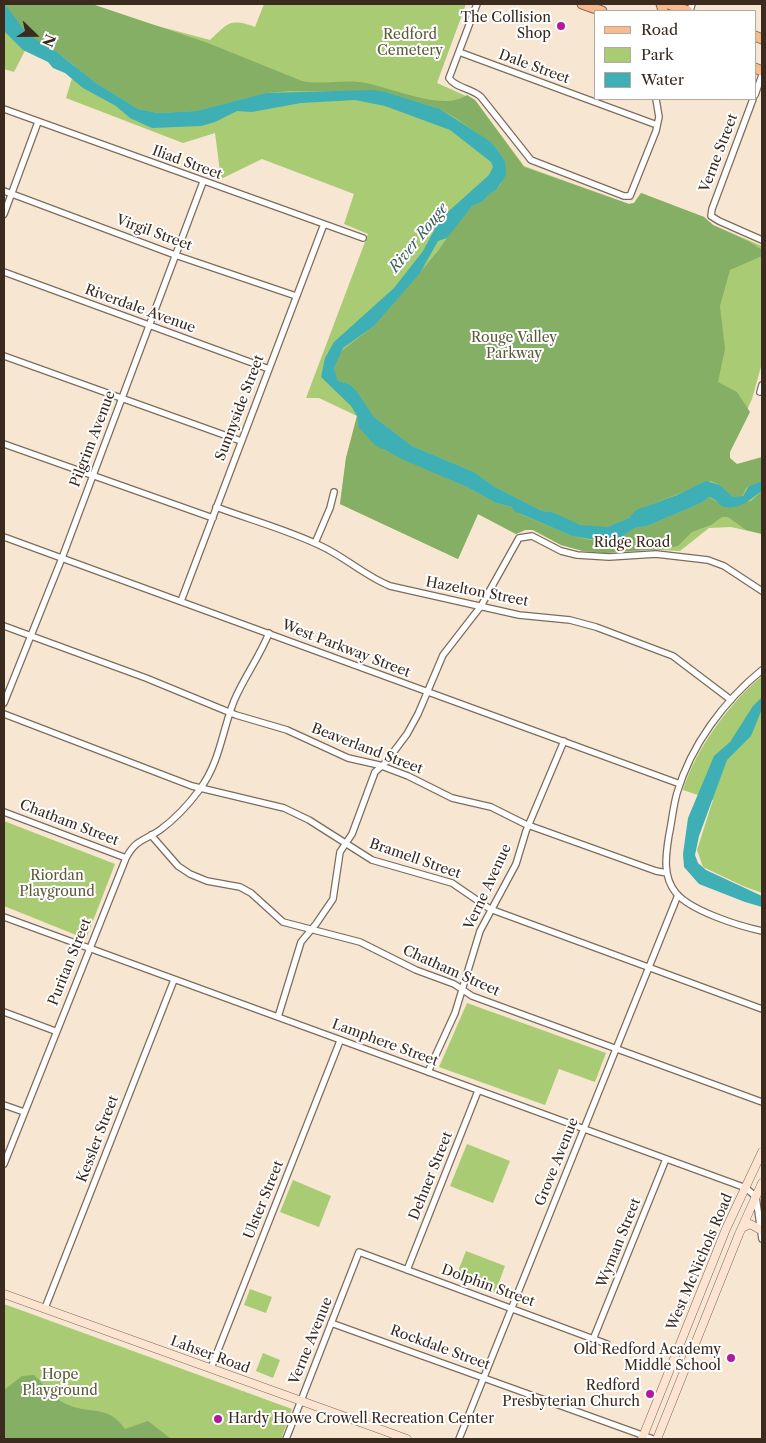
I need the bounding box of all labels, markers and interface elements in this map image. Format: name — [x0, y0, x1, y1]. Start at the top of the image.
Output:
north arrow — [10, 10, 60, 60]
place label: The Collision Shop — [461, 10, 551, 42]
legend — [594, 10, 756, 100]
marker: The Collision Shop — [555, 20, 567, 32]
text: Road — [641, 20, 678, 39]
park label: Redford Cemetery — [377, 27, 443, 59]
text: N — [38, 32, 60, 50]
text: Park — [641, 45, 674, 64]
street label: Dale Street — [496, 46, 572, 88]
text: Water — [641, 70, 684, 89]
street label: Verne Street — [696, 111, 742, 195]
street label: Iliad Street — [150, 143, 224, 183]
water label: River Rouge — [386, 200, 452, 276]
street label: Virgil Street — [114, 212, 194, 254]
street label: Riverdale Avenue — [82, 281, 198, 337]
park label: Rouge Valley Parkway — [471, 330, 557, 362]
street label: Sunnyside Street — [212, 353, 268, 463]
street label: Pilgrim Avenue — [67, 388, 119, 490]
street label: Ridge Road — [594, 535, 670, 551]
street label: Hazelton Street — [424, 574, 530, 610]
street label: West Parkway Street — [279, 617, 413, 681]
street label: Beaverland Street — [309, 720, 425, 778]
street label: Chatham Street — [17, 796, 121, 850]
street label: Bramell Street — [367, 836, 463, 882]
street label: Verne Avenue — [461, 841, 515, 933]
park label: Riordan Playground — [19, 868, 95, 900]
street label: Puritan Street — [45, 916, 95, 1008]
street label: Chatham Street — [400, 942, 502, 1000]
street label: Lamphere Street — [330, 1016, 440, 1070]
street label: Kessler Street — [74, 1093, 122, 1185]
street label: Grove Avenue — [532, 1115, 582, 1209]
street label: Dehner Street — [406, 1129, 456, 1223]
street label: Ulster Street — [241, 1158, 287, 1242]
street label: West McNichols Road — [664, 1191, 736, 1333]
street label: Wyman Street — [593, 1196, 645, 1290]
street label: Dolphin Street — [439, 1261, 537, 1311]
street label: Verne Avenue — [286, 1295, 336, 1387]
street label: Rockdale Street — [388, 1322, 492, 1374]
street label: Lahser Road — [168, 1333, 252, 1377]
place label: Old Redford Academy Middle School — [573, 1342, 721, 1374]
marker: Old Redford Academy Middle School — [725, 1352, 737, 1364]
park label: Hope Playground — [22, 1367, 98, 1400]
place label: Redford Presbyterian Church — [502, 1378, 640, 1410]
marker: Redford Presbyterian Church — [644, 1388, 656, 1400]
place label: Hardy Howe Crowell Recreation Center — [228, 1411, 494, 1427]
marker: Hardy Howe Crowell Recreation Center — [212, 1413, 224, 1425]

